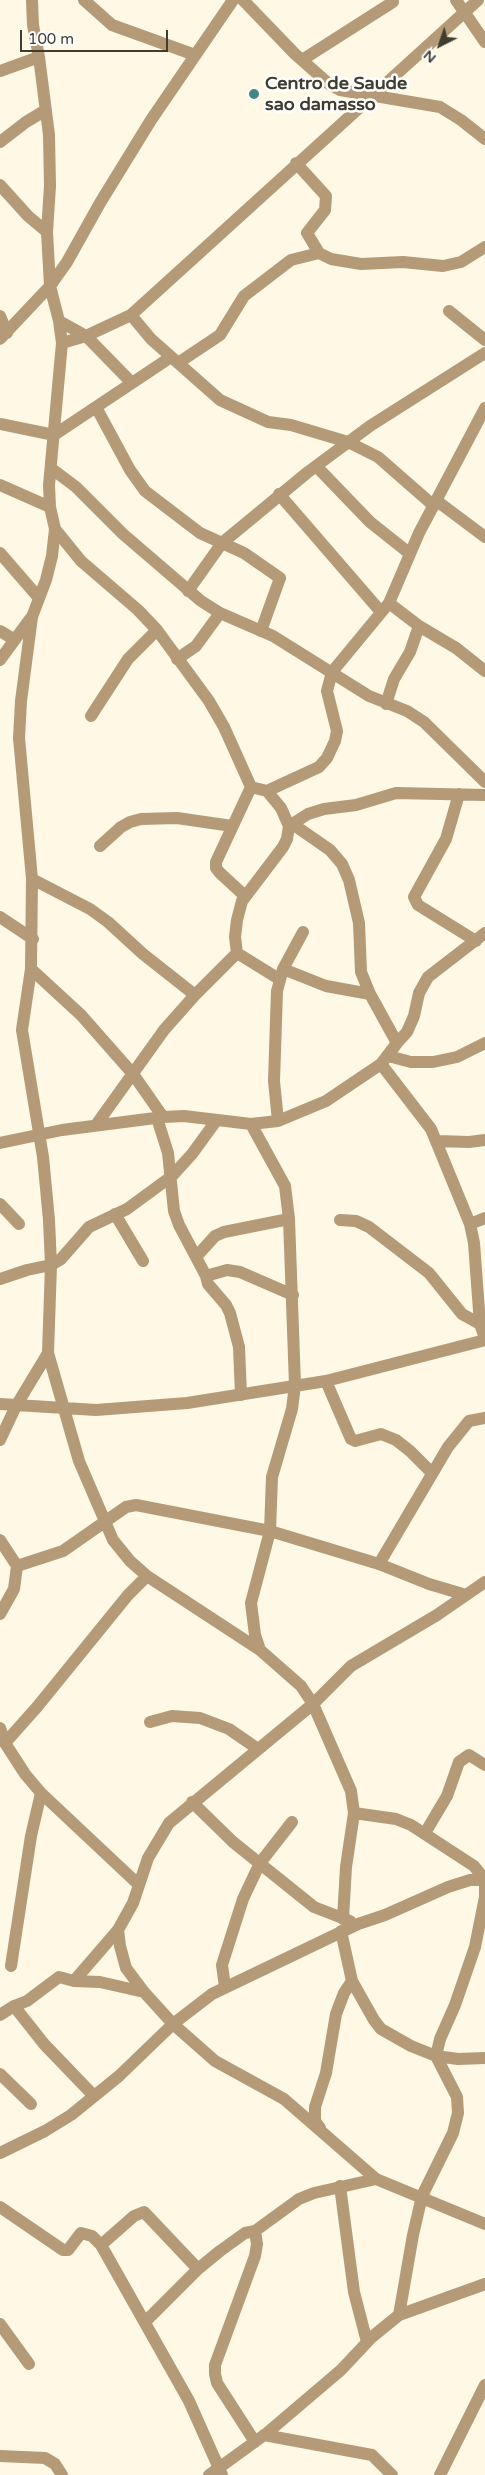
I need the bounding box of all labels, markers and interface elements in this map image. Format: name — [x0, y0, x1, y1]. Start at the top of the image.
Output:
scale bar — [22, 20, 170, 52]
north arrow — [415, 20, 465, 70]
text: 100 m — [28, 30, 74, 48]
text: N — [420, 47, 440, 67]
place label: Centro de Saude sao damasso — [265, 73, 407, 116]
marker: Centro de Saude sao damasso — [247, 87, 261, 101]

